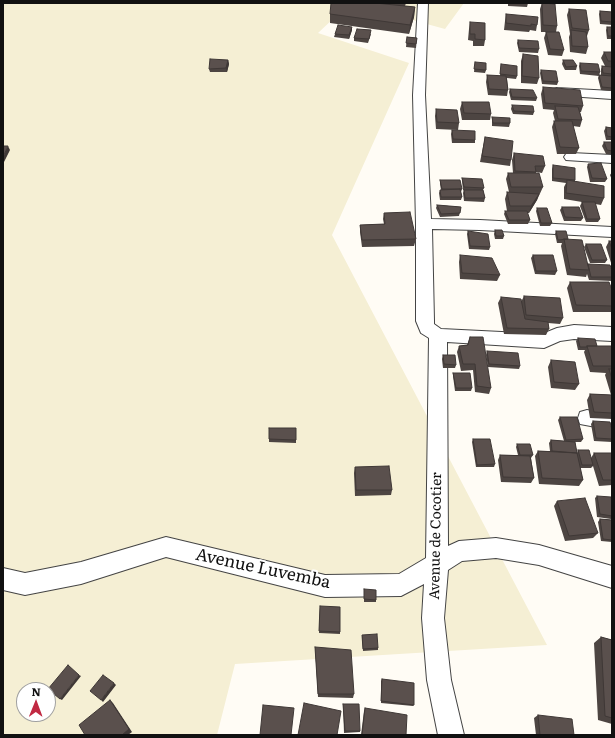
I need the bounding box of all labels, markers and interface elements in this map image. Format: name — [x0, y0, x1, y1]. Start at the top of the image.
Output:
street label: Avenue de Cocotier — [426, 472, 446, 600]
street label: Avenue Luvemba — [194, 545, 332, 593]
north arrow — [16, 682, 56, 722]
text: N — [31, 683, 41, 699]

